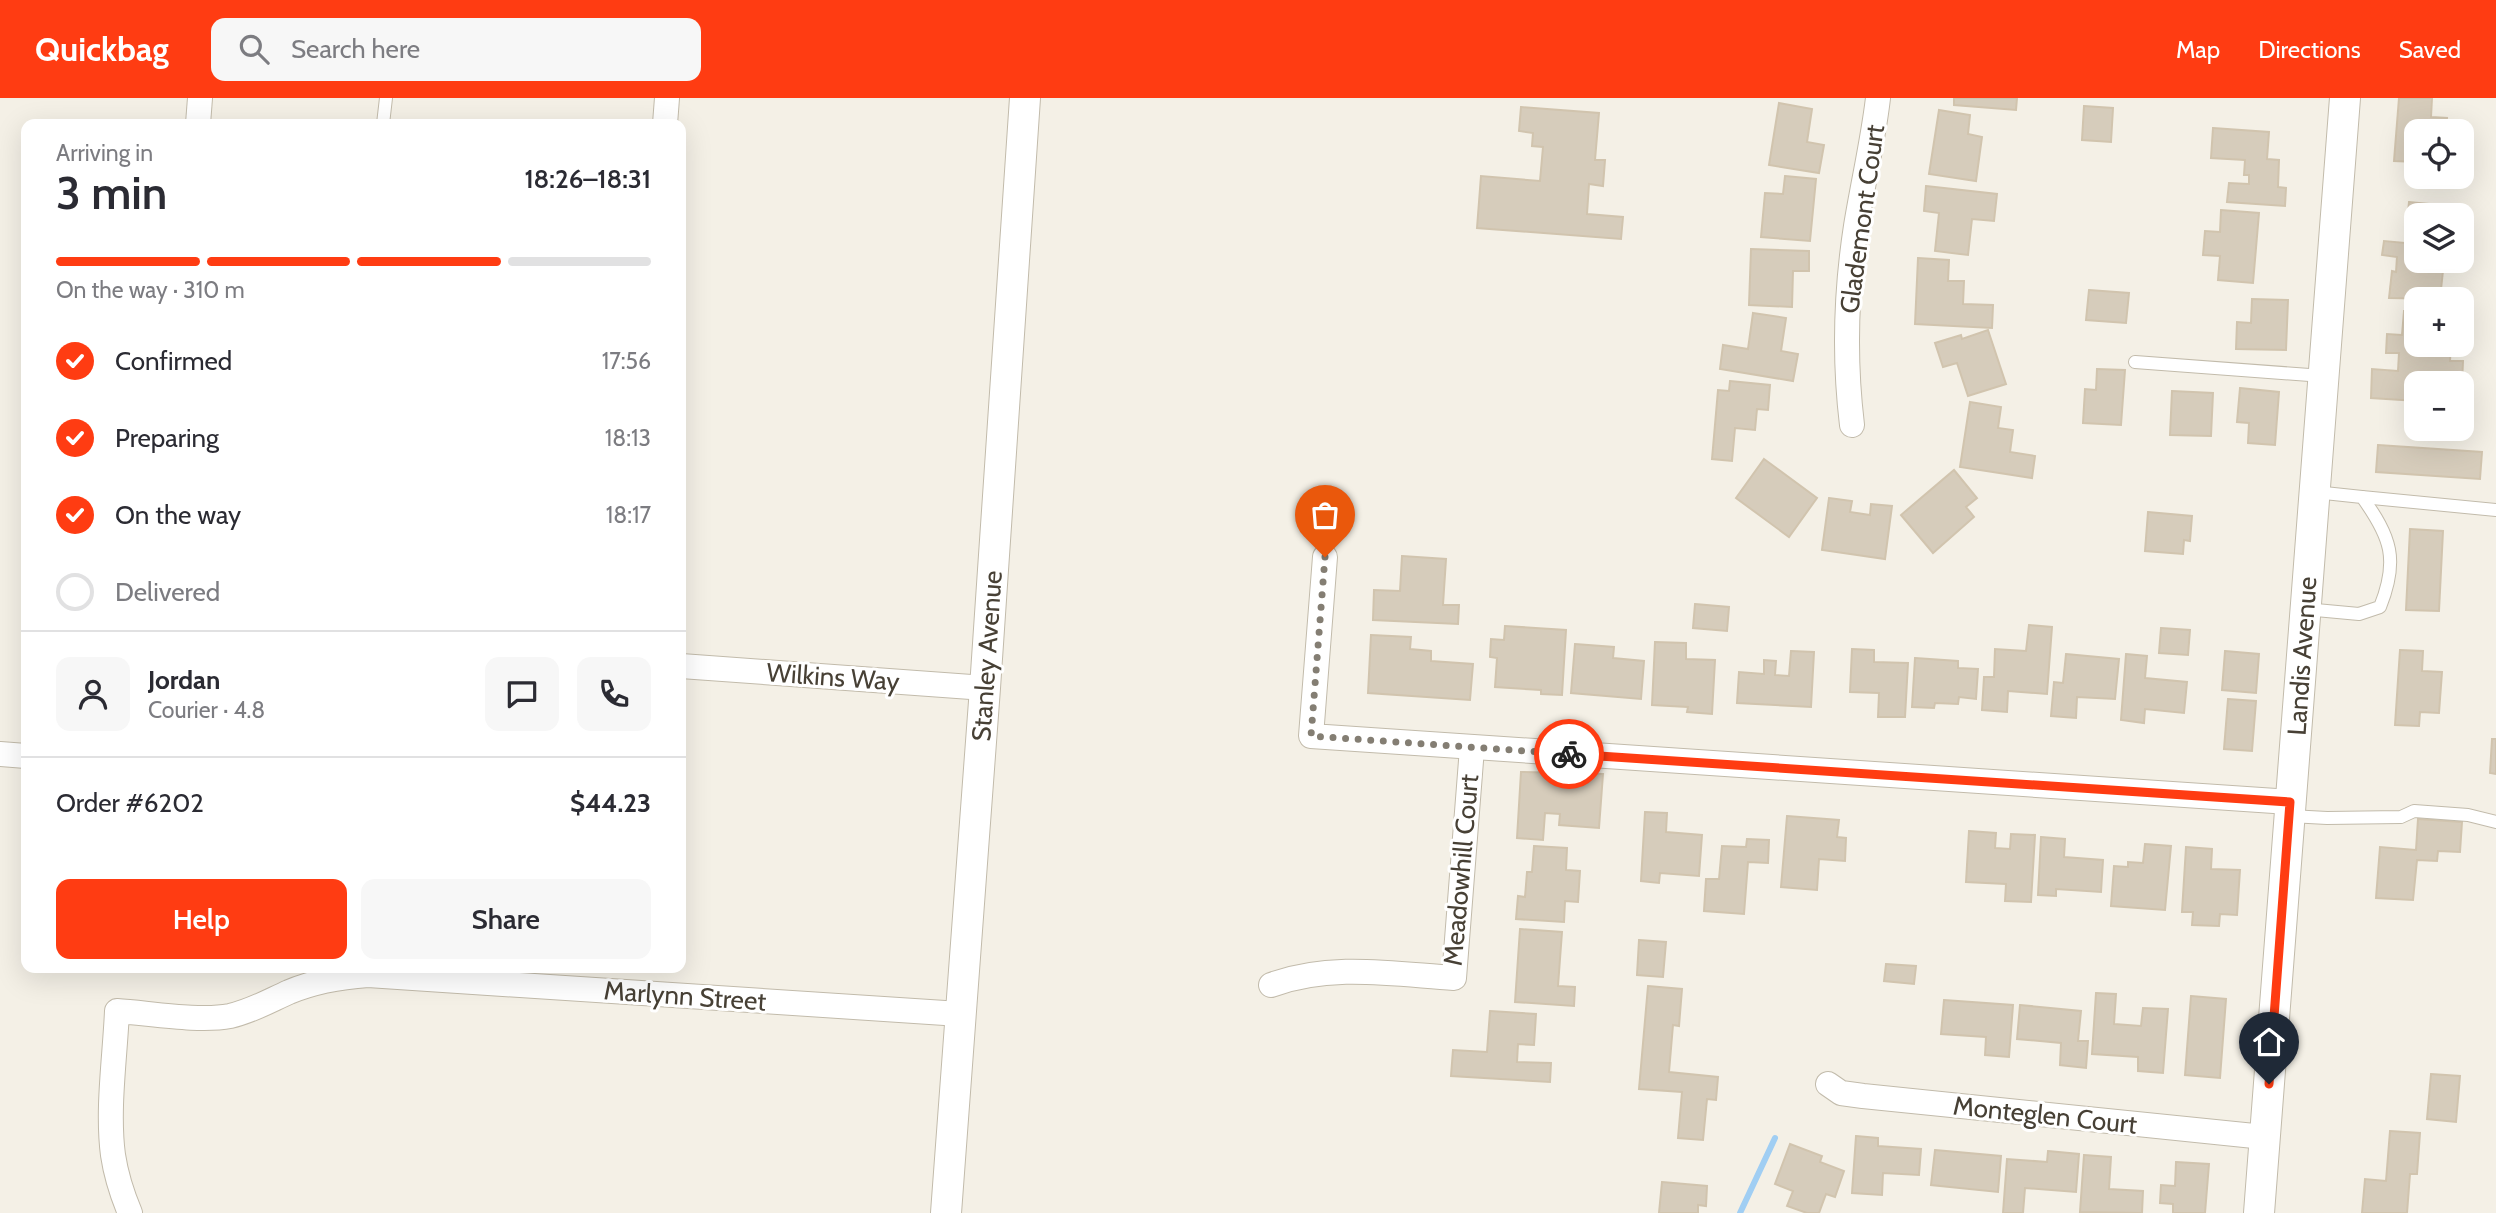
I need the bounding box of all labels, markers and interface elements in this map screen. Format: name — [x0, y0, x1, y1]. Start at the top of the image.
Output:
search box — [211, 18, 701, 81]
text: Quickbag — [35, 29, 169, 69]
icon: search — [235, 30, 273, 68]
text: Search here — [291, 33, 420, 65]
text: Map — [2176, 35, 2220, 64]
text: Directions — [2258, 35, 2361, 64]
text: Saved — [2399, 35, 2461, 64]
map controls — [2404, 119, 2474, 441]
button: locate — [2404, 119, 2474, 189]
street label: Glademont Court — [1833, 122, 1891, 315]
text: Arriving in — [56, 139, 153, 167]
text: 18:26–18:31 — [524, 163, 651, 195]
text: 3 min — [56, 165, 167, 221]
button: layers — [2404, 203, 2474, 273]
text: On the way · 310 m — [56, 276, 245, 304]
button: + — [2404, 287, 2474, 357]
icon: check — [56, 342, 94, 380]
text: Confirmed — [115, 345, 232, 377]
text: 17:56 — [602, 347, 651, 375]
button: − — [2404, 371, 2474, 441]
icon: check — [56, 419, 94, 457]
text: Preparing — [115, 422, 219, 454]
text: 18:13 — [605, 424, 651, 452]
pin — [1295, 485, 1355, 557]
icon: check — [56, 496, 94, 534]
icon: bag — [1306, 496, 1344, 534]
text: On the way — [115, 499, 241, 531]
text: 18:17 — [606, 501, 651, 529]
street label: Stanley Avenue — [965, 569, 1009, 743]
text: Delivered — [115, 576, 220, 608]
street label: Landis Avenue — [2280, 576, 2324, 736]
street label: Wilkins Way — [766, 656, 900, 698]
button: person — [56, 657, 130, 731]
button: chat — [485, 657, 559, 731]
button: phone — [577, 657, 651, 731]
text: Jordan — [148, 664, 220, 696]
text: Courier · 4.8 — [148, 696, 265, 724]
courier — [1534, 719, 1604, 789]
icon: bike — [1550, 735, 1588, 773]
street label: Meadowhill Court — [1437, 773, 1485, 967]
text: Order #6202 — [56, 787, 204, 819]
text: $44.23 — [570, 787, 651, 819]
button: Help — [56, 879, 347, 959]
button: Share — [361, 879, 651, 959]
street label: Marlynn Street — [603, 974, 767, 1018]
pin — [2239, 1012, 2299, 1084]
icon: home — [2250, 1023, 2288, 1061]
street label: Monteglen Court — [1952, 1089, 2139, 1141]

